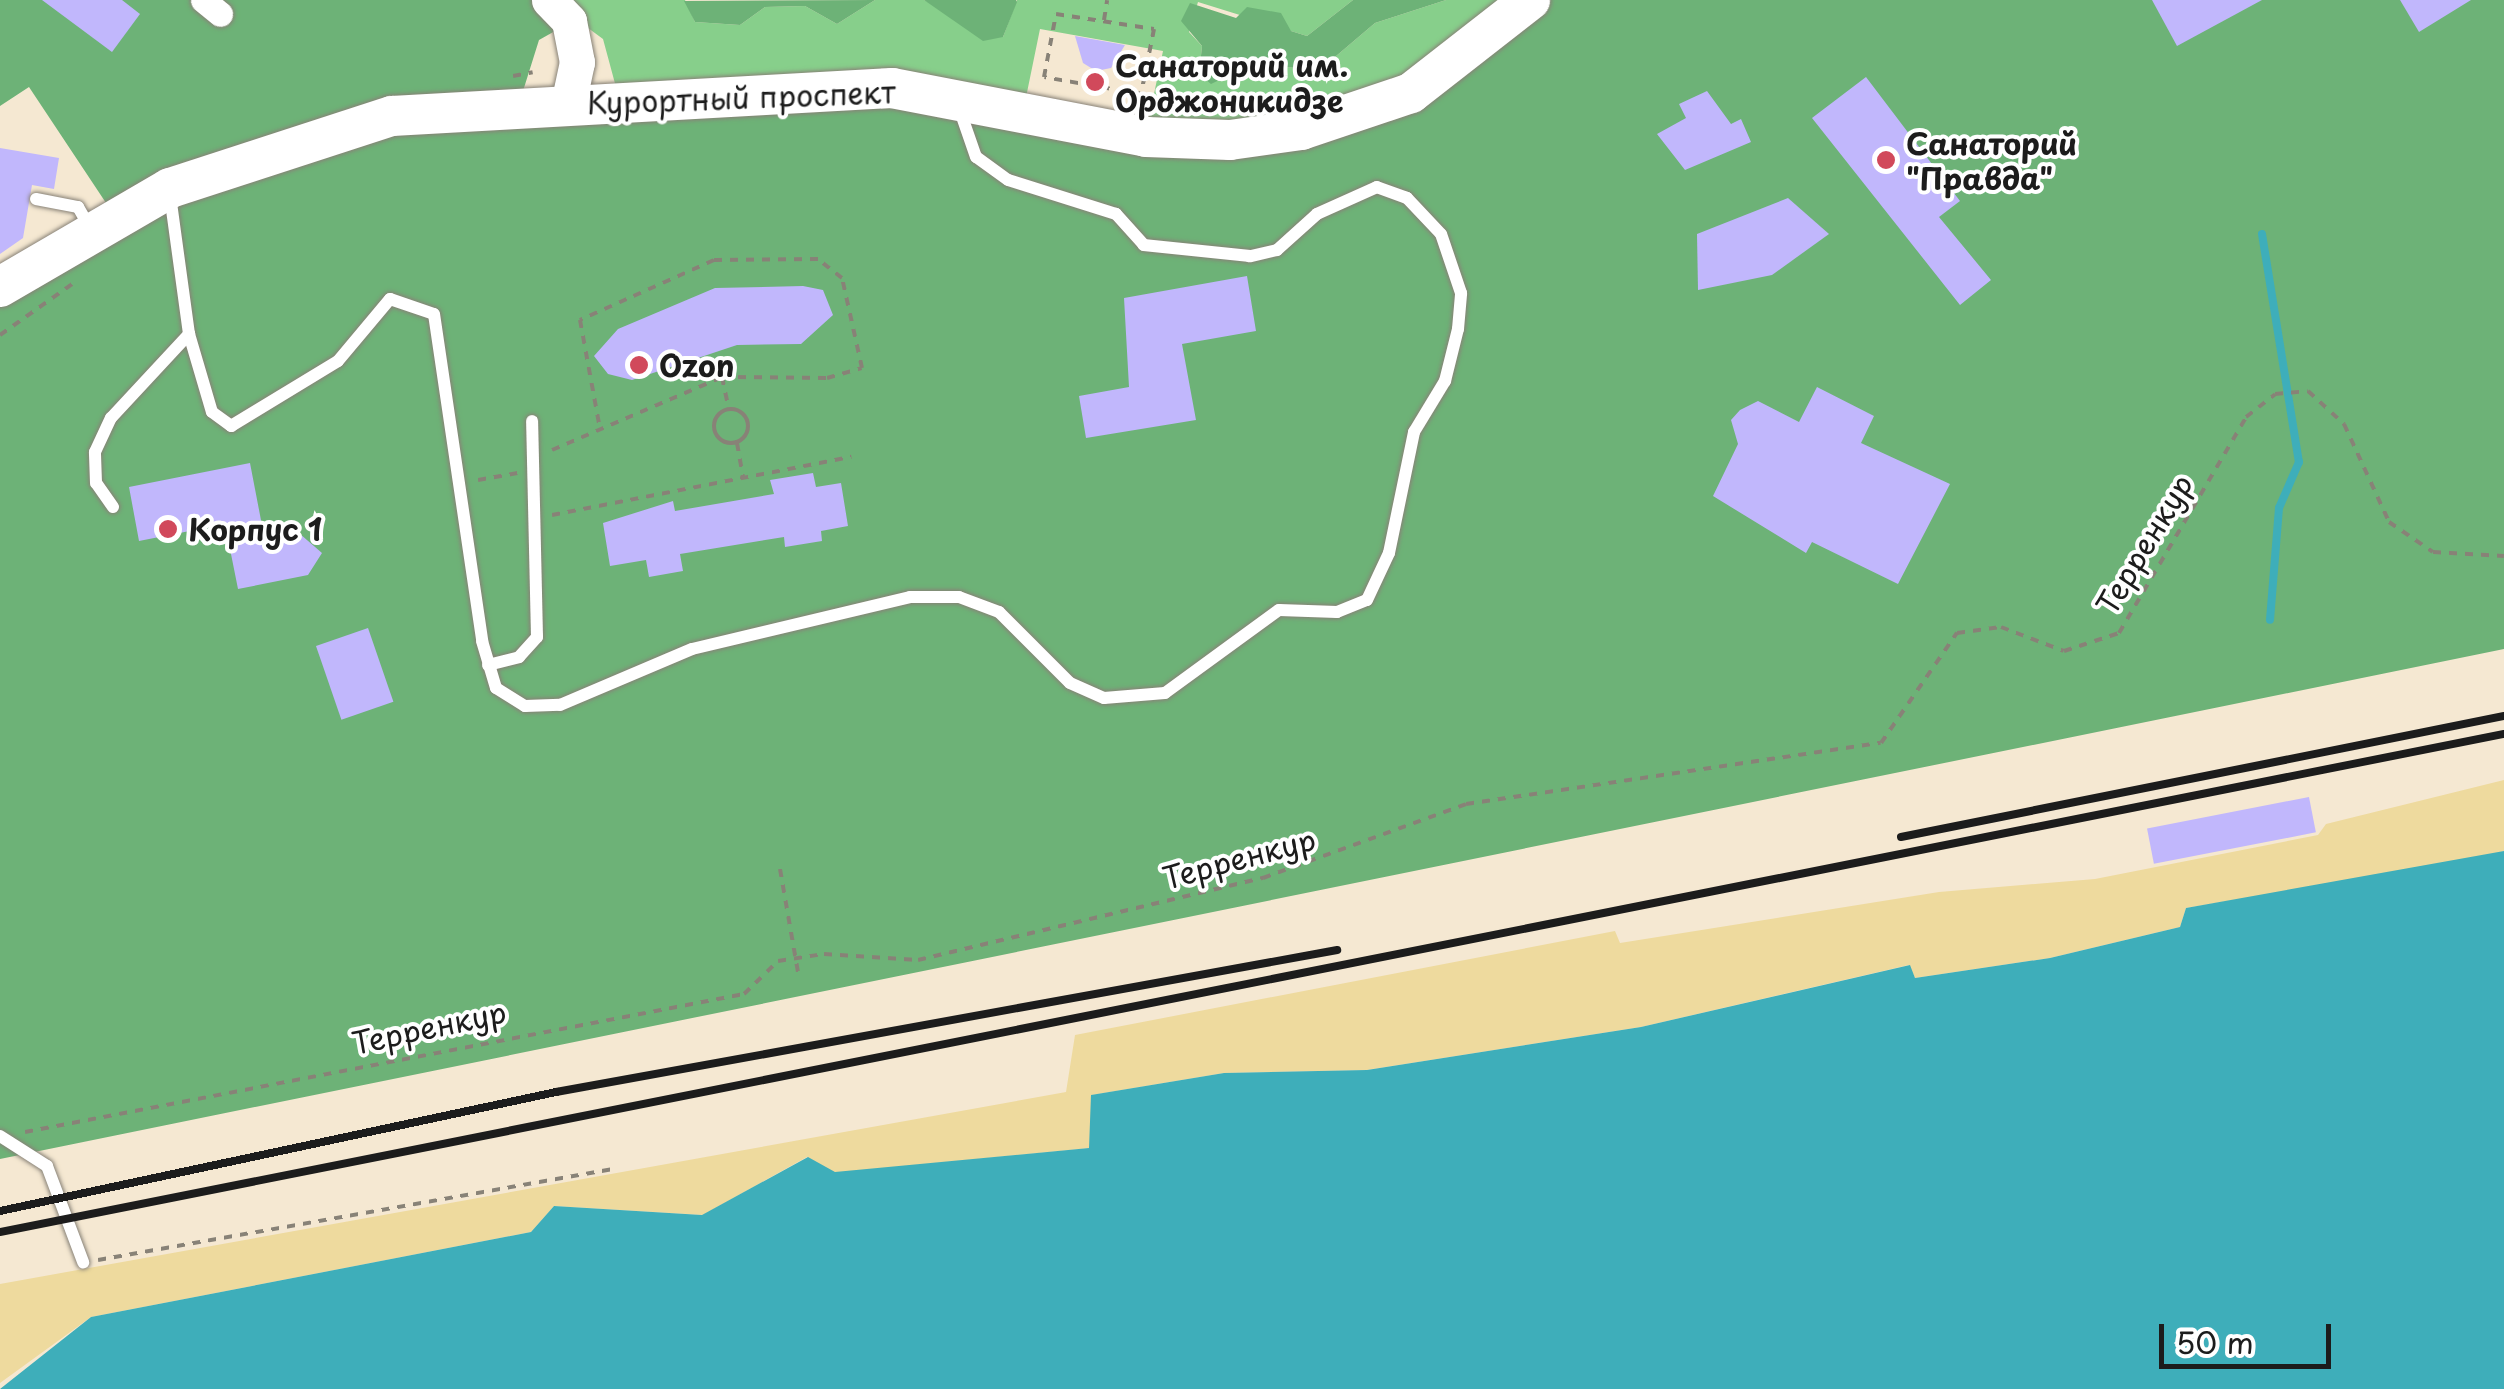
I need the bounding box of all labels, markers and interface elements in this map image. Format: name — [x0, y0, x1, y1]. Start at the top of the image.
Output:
place label: Санаторий им. Орджоникидзе — [1115, 47, 1349, 118]
marker: Санаторий им. Орджоникидзе — [1084, 71, 1106, 93]
street label: Курортный проспект — [586, 74, 896, 120]
place label: Санаторий "Правда" — [1906, 125, 2077, 196]
marker: Санаторий "Правда" — [1875, 149, 1897, 171]
place label: Ozon — [659, 347, 734, 383]
marker: Ozon — [628, 354, 650, 376]
street label: Терренкур — [2088, 468, 2200, 620]
place label: Корпус 1 — [188, 511, 324, 547]
marker: Корпус 1 — [157, 518, 179, 540]
street label: Терренкур — [1159, 820, 1319, 896]
street label: Терренкур — [349, 993, 509, 1061]
scale bar — [2164, 1304, 2336, 1366]
text: 50 m — [2176, 1319, 2254, 1364]

